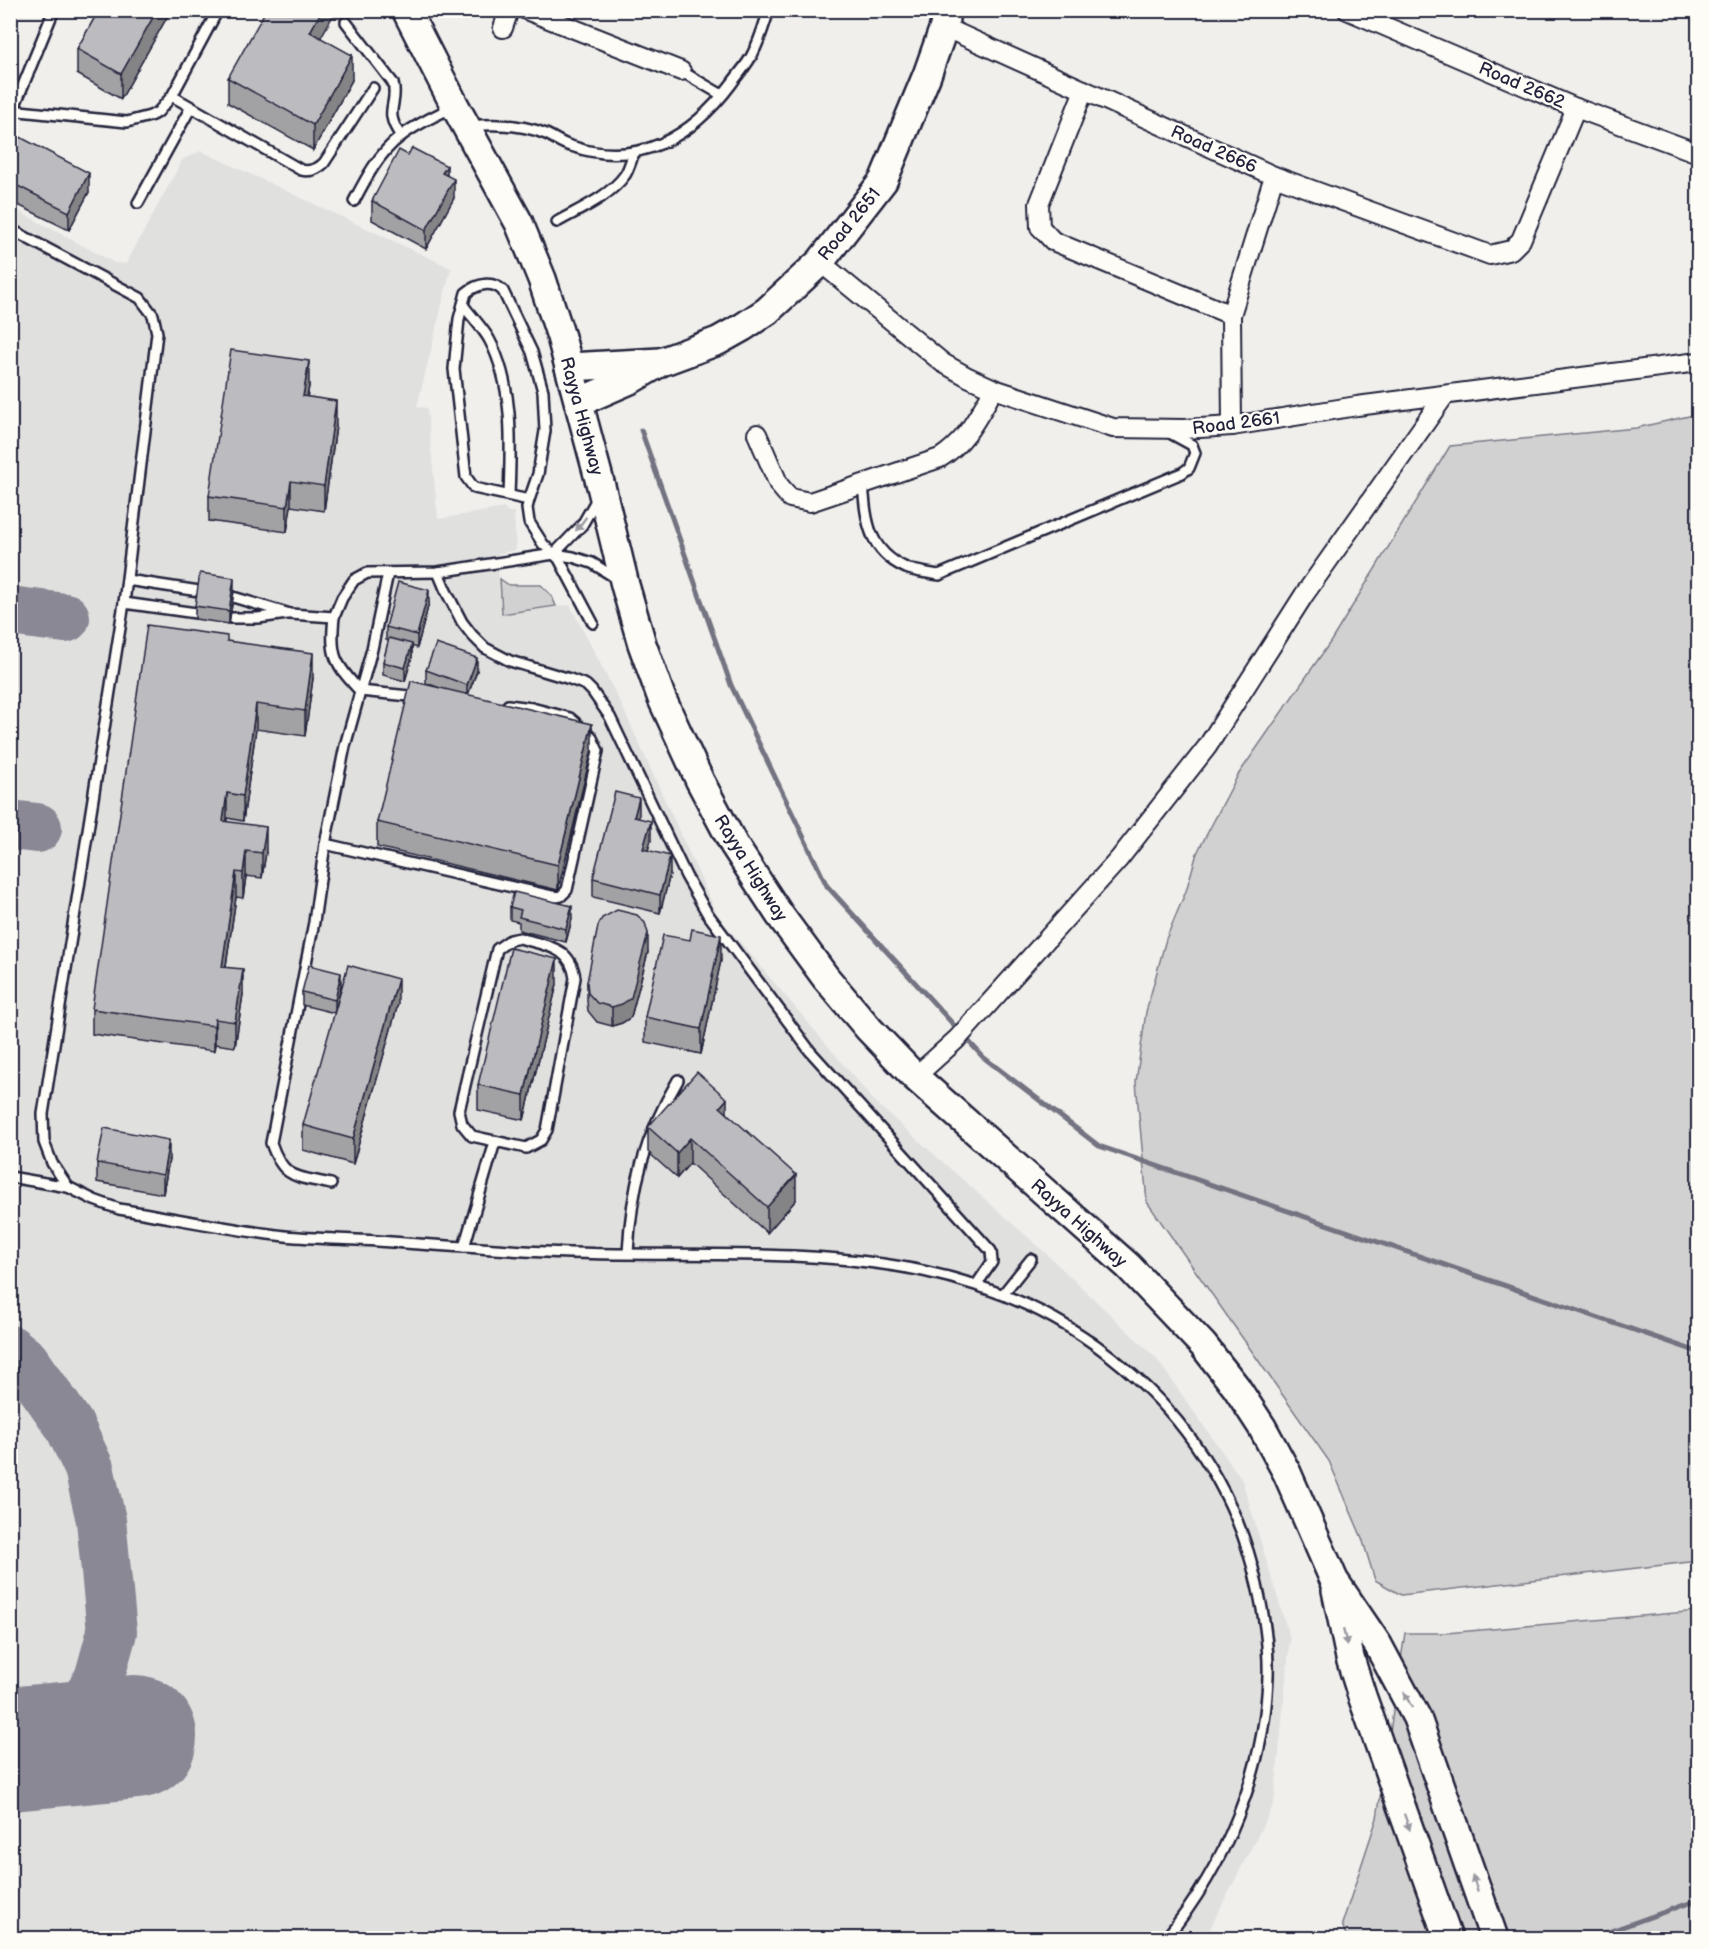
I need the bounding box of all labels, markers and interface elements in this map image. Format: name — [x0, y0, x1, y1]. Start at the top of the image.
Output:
street label: Road 2662 — [1476, 58, 1568, 113]
street label: Road 2666 — [1168, 121, 1260, 178]
street label: Road 2651 — [814, 184, 885, 265]
street label: Rayya Highway — [556, 355, 608, 478]
street label: Road 2661 — [1191, 408, 1281, 439]
one-way arrow — [576, 517, 588, 532]
street label: Rayya Highway — [709, 811, 792, 926]
street label: Rayya Highway — [1026, 1175, 1132, 1272]
one-way arrow — [1341, 1628, 1351, 1647]
one-way arrow — [1404, 1691, 1414, 1709]
one-way arrow — [1403, 1813, 1412, 1831]
one-way arrow — [1469, 1874, 1479, 1892]

